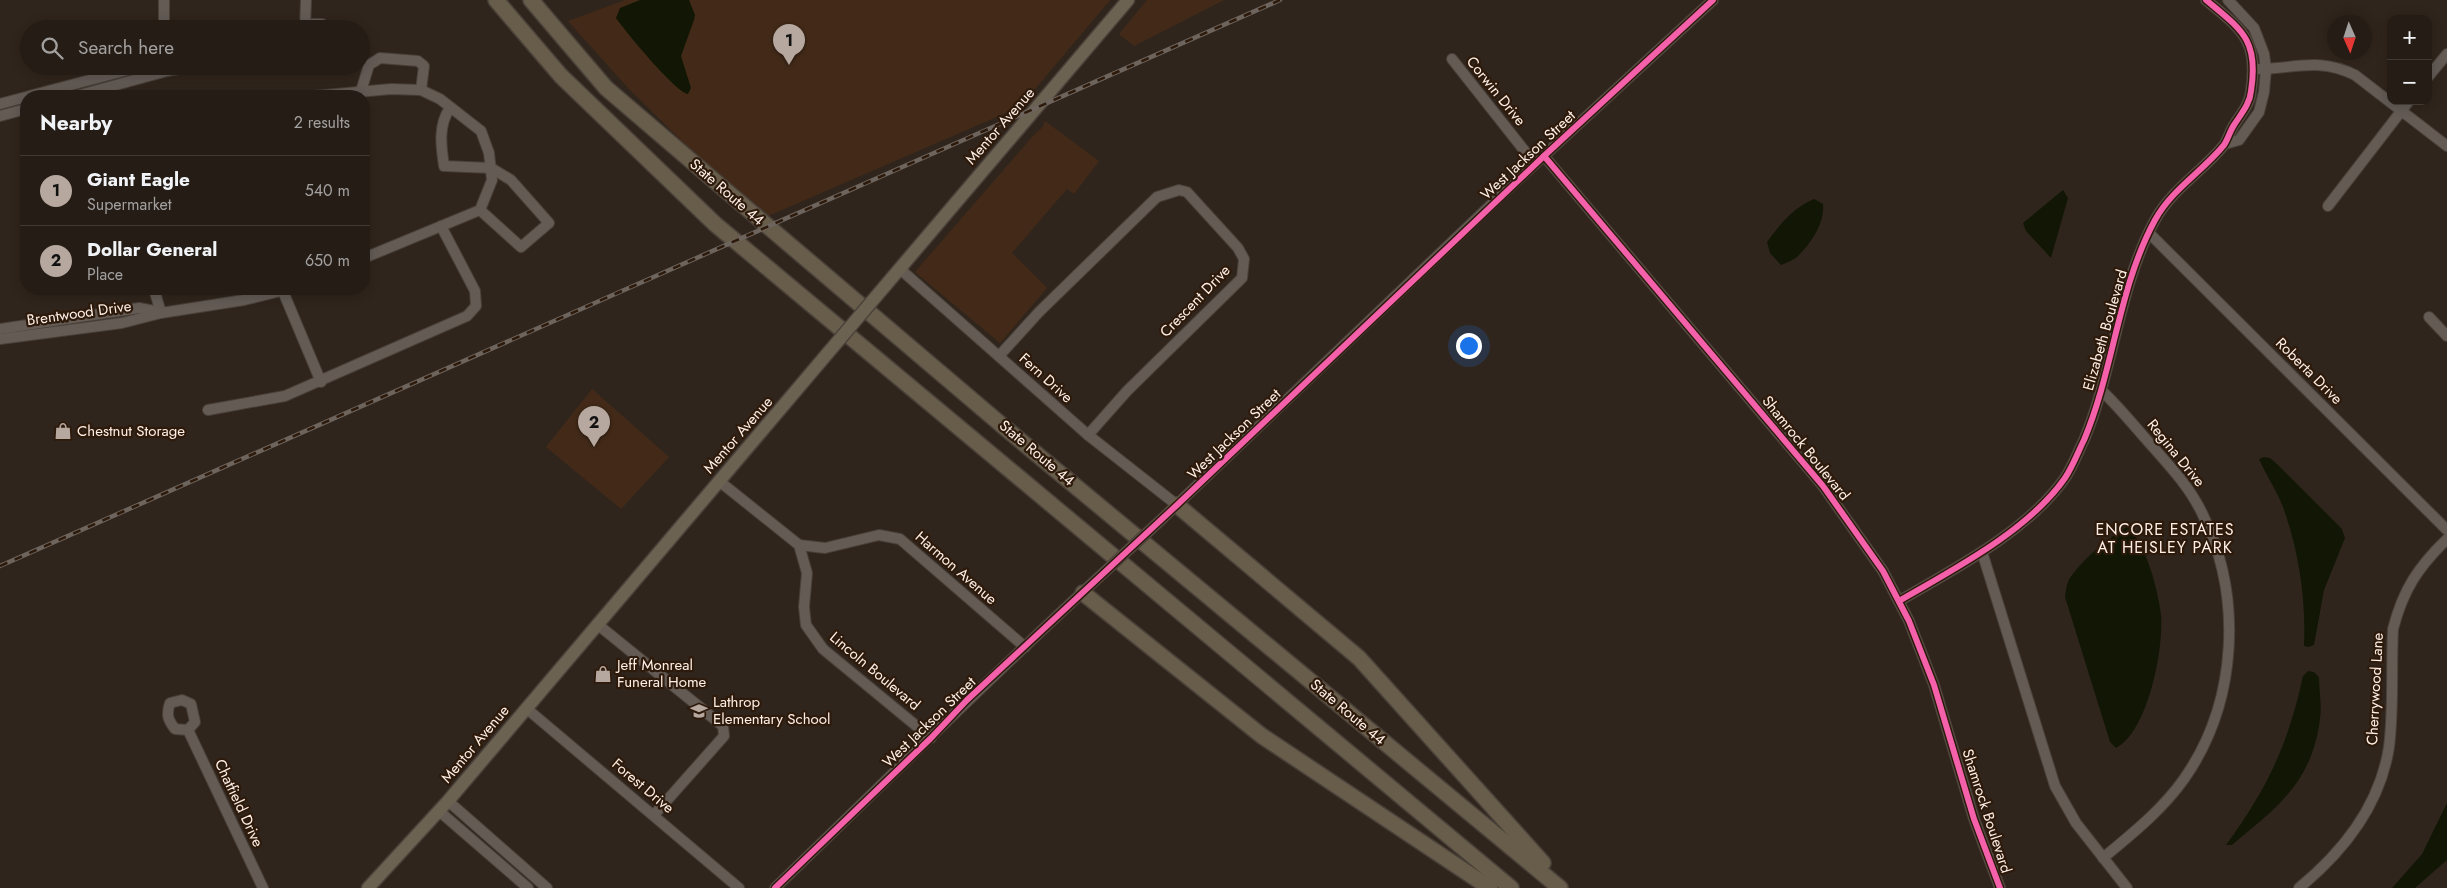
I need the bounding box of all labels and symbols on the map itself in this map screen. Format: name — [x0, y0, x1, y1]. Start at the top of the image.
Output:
north arrow — [2327, 15, 2372, 60]
pin: 1 — [773, 24, 805, 65]
street label: Corwin Drive — [1461, 51, 1531, 131]
street label: Mentor Avenue — [960, 82, 1040, 169]
street label: West Jackson Street — [1476, 105, 1581, 205]
street label: State Route 44 — [685, 153, 769, 231]
street label: Crescent Drive — [1155, 260, 1235, 342]
street label: Elizabeth Boulevard — [2077, 267, 2133, 393]
street label: Brentwood Drive — [25, 295, 133, 331]
your location — [1456, 333, 1482, 359]
street label: Roberta Drive — [2271, 333, 2348, 410]
street label: Fern Drive — [1014, 348, 1078, 408]
street label: West Jackson Street — [1182, 383, 1286, 484]
street label: Mentor Avenue — [698, 391, 778, 478]
street label: Shamrock Boulevard — [1757, 391, 1855, 505]
pin: 2 — [578, 406, 610, 447]
street label: Regina Drive — [2142, 414, 2210, 492]
street label: State Route 44 — [994, 415, 1080, 491]
place label: Chestnut Storage — [77, 420, 185, 442]
shop icon: Chestnut Storage — [53, 421, 73, 441]
district label: ENCORE ESTATES AT HEISLEY PARK — [2095, 518, 2235, 559]
street label: Harmon Avenue — [910, 526, 1002, 610]
street label: Lincoln Boulevard — [825, 626, 925, 716]
street label: Cherrywood Lane — [2361, 632, 2389, 746]
place label: Jeff Monreal Funeral Home — [615, 654, 707, 693]
shop icon: Jeff Monreal Funeral Home — [593, 664, 613, 684]
street label: West Jackson Street — [877, 671, 981, 772]
street label: State Route 44 — [1305, 674, 1391, 750]
place label: Lathrop Elementary School — [713, 691, 830, 730]
street label: Mentor Avenue — [436, 700, 514, 788]
school or university icon: Lathrop Elementary School — [689, 701, 709, 721]
street label: Shamrock Boulevard — [1957, 746, 2017, 876]
street label: Forest Drive — [607, 753, 679, 819]
street label: Chatfield Drive — [209, 755, 269, 851]

